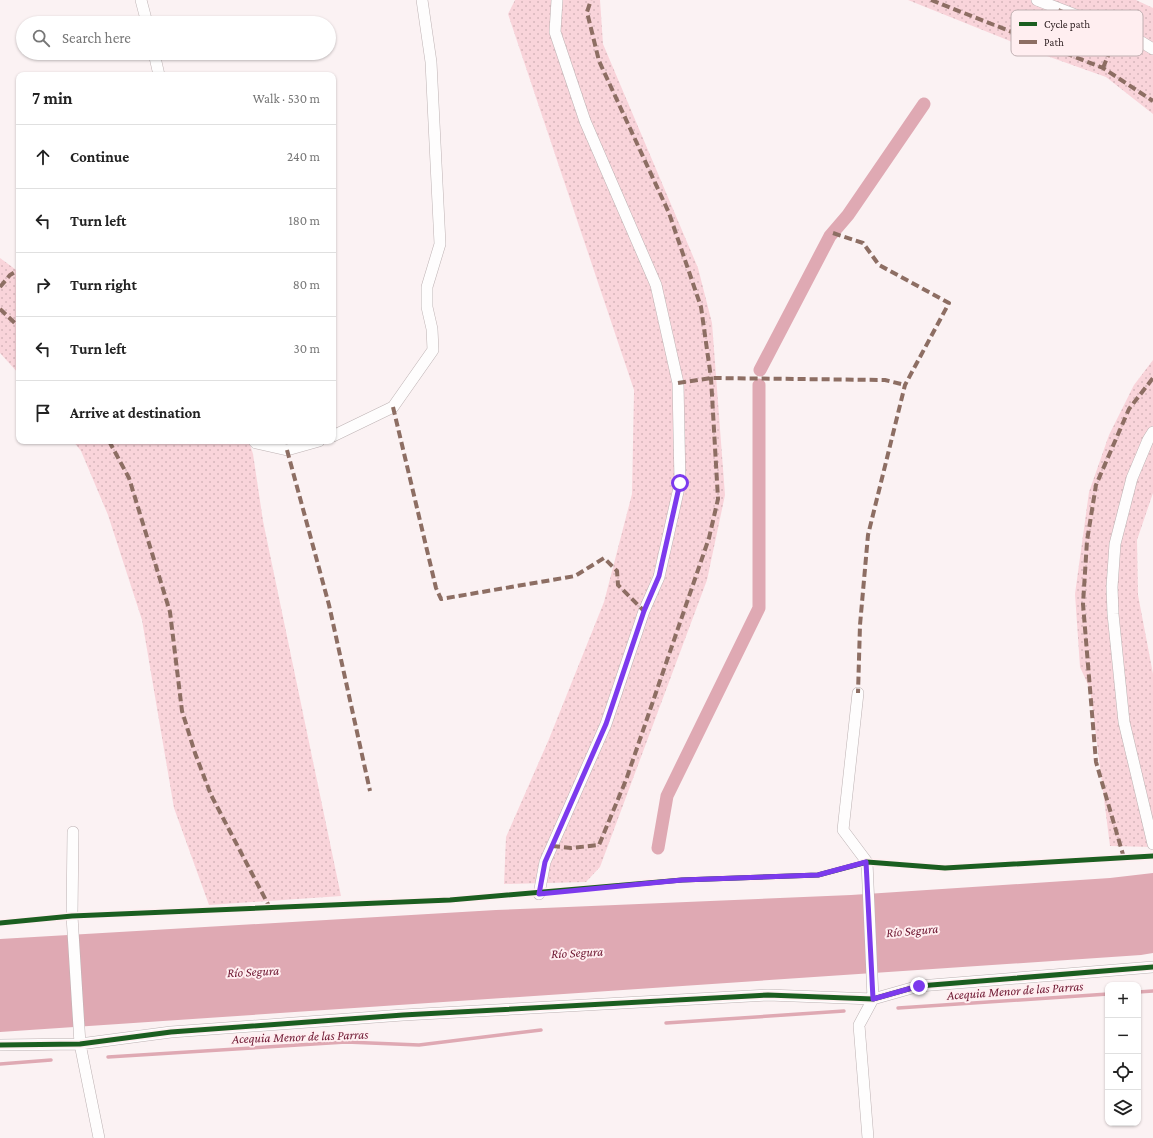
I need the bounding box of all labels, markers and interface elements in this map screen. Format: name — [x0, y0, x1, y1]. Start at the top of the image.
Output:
legend — [1011, 10, 1143, 56]
search box — [16, 16, 336, 60]
text: Cycle path — [1044, 18, 1090, 31]
icon: search — [30, 27, 52, 49]
text: Search here — [62, 30, 131, 46]
text: Path — [1044, 36, 1064, 48]
text: 7 min — [32, 89, 73, 108]
text: Walk · 530 m — [253, 91, 320, 106]
icon: ahead — [32, 146, 54, 168]
text: Continue — [70, 149, 129, 165]
text: 240 m — [287, 149, 320, 164]
icon: left — [32, 210, 54, 232]
text: Turn left — [70, 213, 126, 229]
text: 180 m — [288, 213, 320, 228]
icon: right — [32, 274, 54, 296]
text: Turn right — [70, 277, 137, 293]
text: 80 m — [293, 277, 320, 292]
icon: left — [32, 338, 54, 360]
text: Turn left — [70, 341, 126, 357]
text: 30 m — [294, 341, 320, 356]
icon: arrive — [32, 402, 54, 424]
text: Arrive at destination — [70, 405, 201, 421]
route start — [671, 474, 689, 492]
water label: Río Segura — [885, 921, 939, 940]
water label: Río Segura — [551, 944, 604, 961]
water label: Río Segura — [227, 963, 280, 980]
route end — [910, 977, 928, 995]
water label: Acequia Menor de las Parras — [945, 978, 1084, 1003]
map controls — [1105, 982, 1141, 1126]
button: + — [1105, 982, 1141, 1018]
button: − — [1105, 1018, 1141, 1054]
water label: Acequia Menor de las Parras — [230, 1027, 369, 1046]
button: locate — [1105, 1054, 1141, 1090]
button: layers — [1105, 1090, 1141, 1126]

